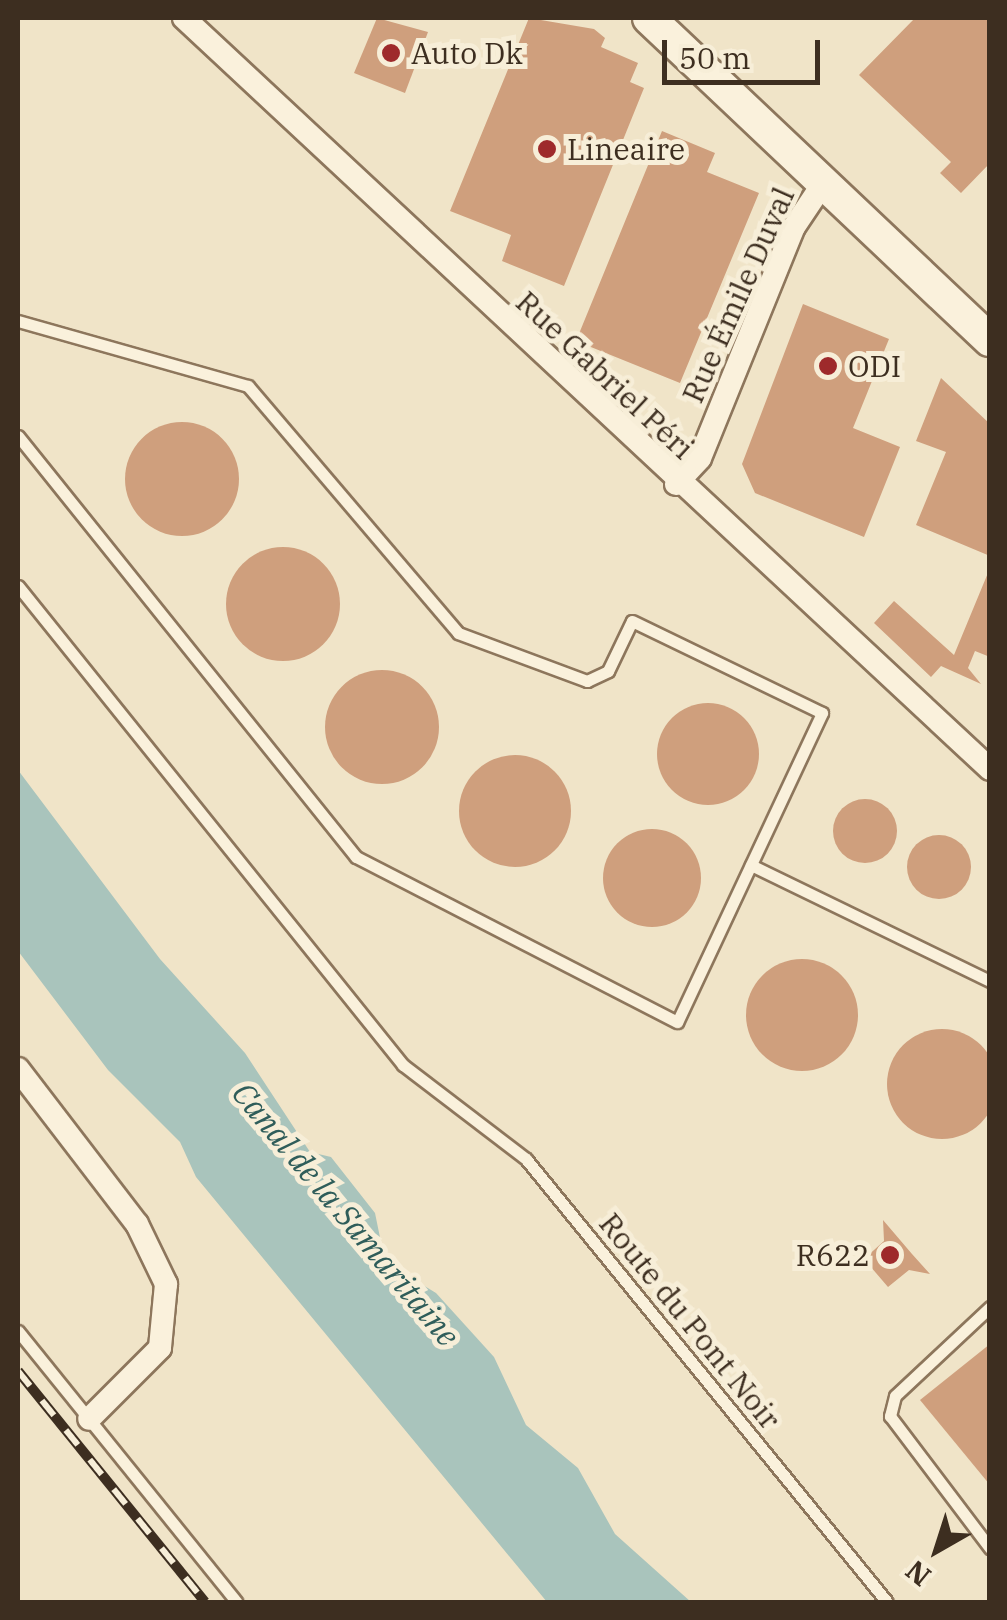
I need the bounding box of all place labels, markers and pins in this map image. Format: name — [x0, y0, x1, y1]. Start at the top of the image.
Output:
place label: Auto Dk — [411, 35, 523, 71]
marker: Auto Dk — [380, 42, 402, 64]
place label: Lineaire — [567, 131, 685, 167]
marker: Lineaire — [536, 138, 558, 160]
place label: ODI — [848, 348, 901, 384]
marker: ODI — [817, 355, 839, 377]
place label: R622 — [796, 1237, 870, 1273]
marker: R622 — [879, 1244, 901, 1266]

